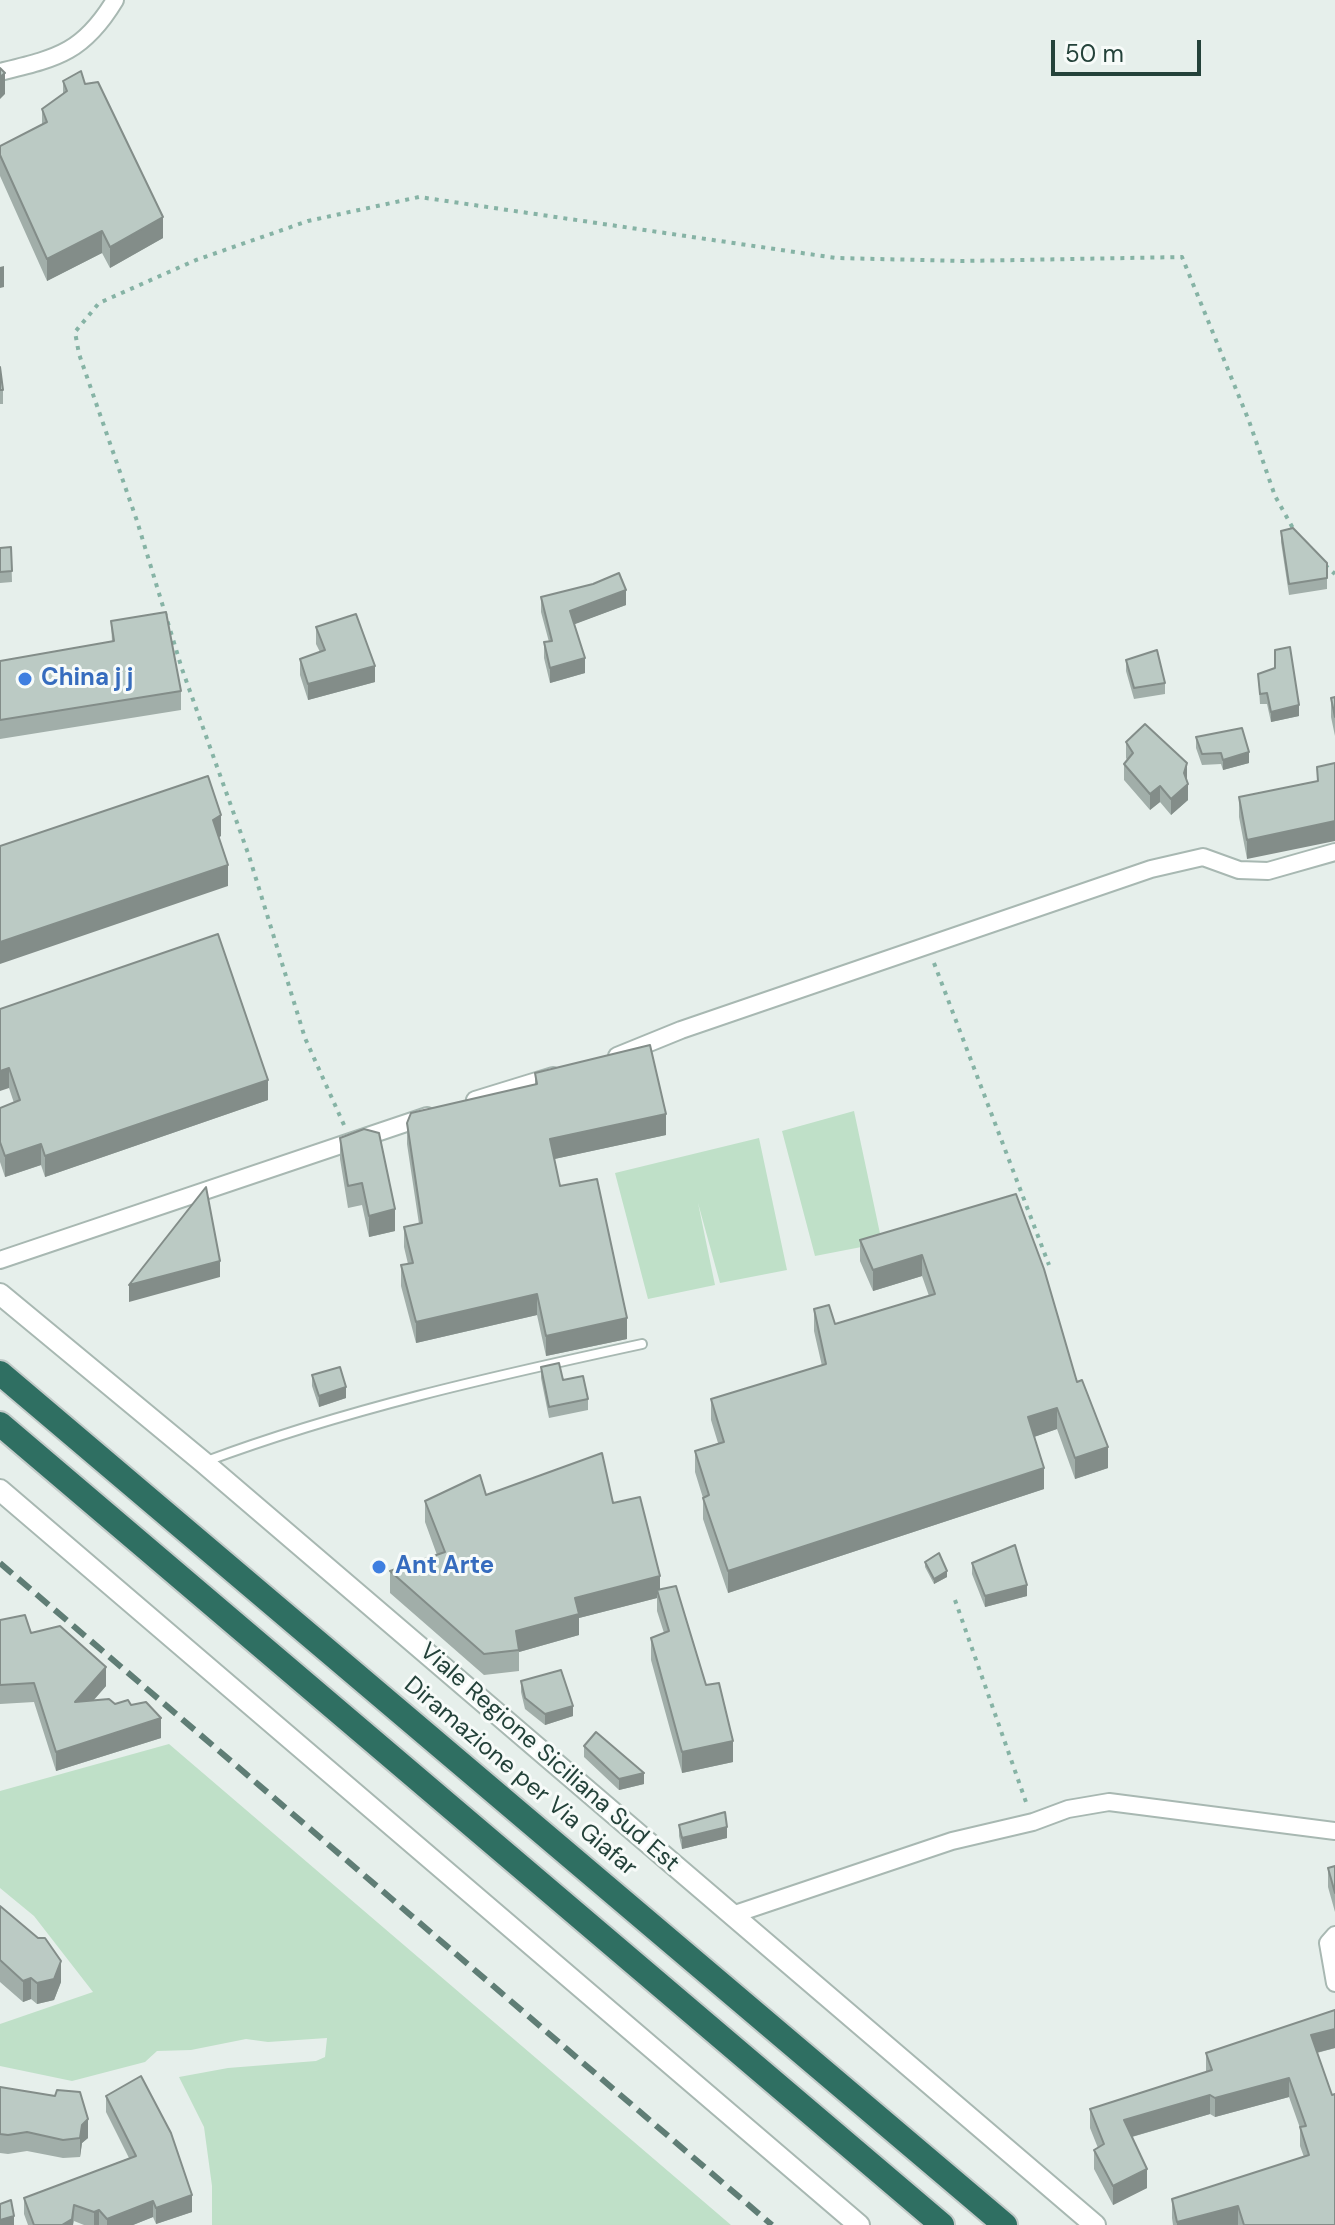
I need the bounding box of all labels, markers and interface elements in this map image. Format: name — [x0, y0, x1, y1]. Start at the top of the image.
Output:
scale bar — [1055, 24, 1205, 74]
text: 50 m — [1065, 38, 1124, 69]
place label: China j j — [41, 665, 133, 693]
marker: China j j — [16, 670, 34, 688]
place label: Ant Arte — [395, 1553, 494, 1581]
marker: Ant Arte — [370, 1558, 388, 1576]
street label: Viale Regione Siciliana Sud Est — [413, 1637, 685, 1879]
street label: Diramazione per Via Giafar — [398, 1671, 642, 1883]

